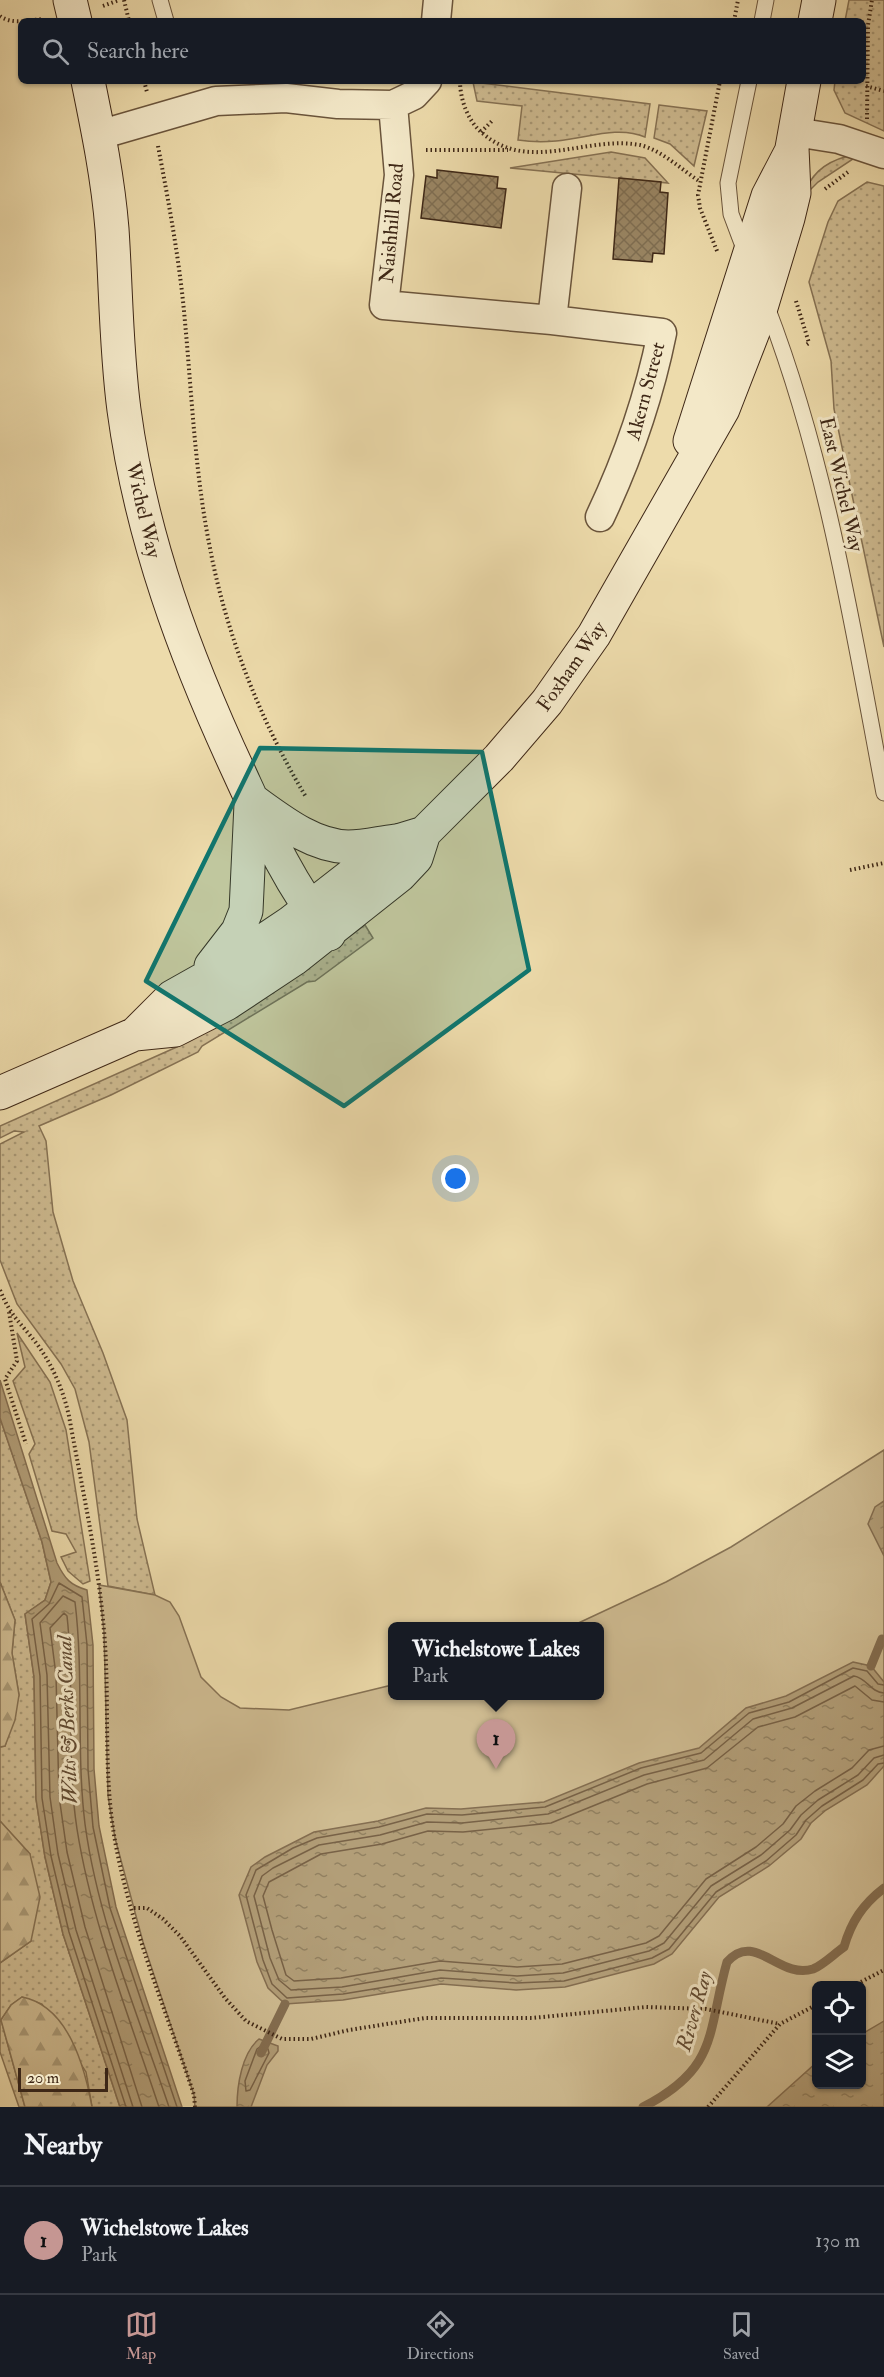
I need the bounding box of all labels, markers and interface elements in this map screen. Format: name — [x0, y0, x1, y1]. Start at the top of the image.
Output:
search box — [18, 18, 866, 84]
icon: search — [39, 35, 72, 68]
text: Search here — [87, 37, 189, 65]
street label: Naishhill Road — [374, 162, 409, 284]
street label: Akern Street — [620, 339, 671, 444]
street label: East Wichel Way — [814, 414, 869, 555]
street label: Wichel Way — [120, 459, 167, 561]
street label: Foxham Way — [531, 615, 612, 716]
your location — [441, 1164, 470, 1193]
popup — [388, 1622, 604, 1700]
water label: Wilts & Berks Canal — [51, 1633, 84, 1805]
text: Wichelstowe Lakes — [412, 1635, 580, 1663]
text: Park — [412, 1663, 449, 1688]
pin: 1 — [476, 1720, 516, 1769]
water label: River Ray — [670, 1967, 719, 2055]
map controls — [812, 1981, 866, 2089]
button: locate — [812, 1981, 866, 2035]
button: layers — [812, 2035, 866, 2089]
scale bar — [18, 2065, 108, 2092]
text: 20 m — [27, 2068, 59, 2088]
text: Nearby — [24, 2130, 102, 2162]
text: Wichelstowe Lakes — [81, 2214, 249, 2242]
text: 1 — [40, 2228, 47, 2253]
text: 130 m — [815, 2228, 860, 2253]
text: Park — [81, 2242, 117, 2267]
tab: Map — [125, 2308, 158, 2364]
tab: Directions — [407, 2308, 474, 2364]
tab: Saved — [723, 2308, 759, 2364]

